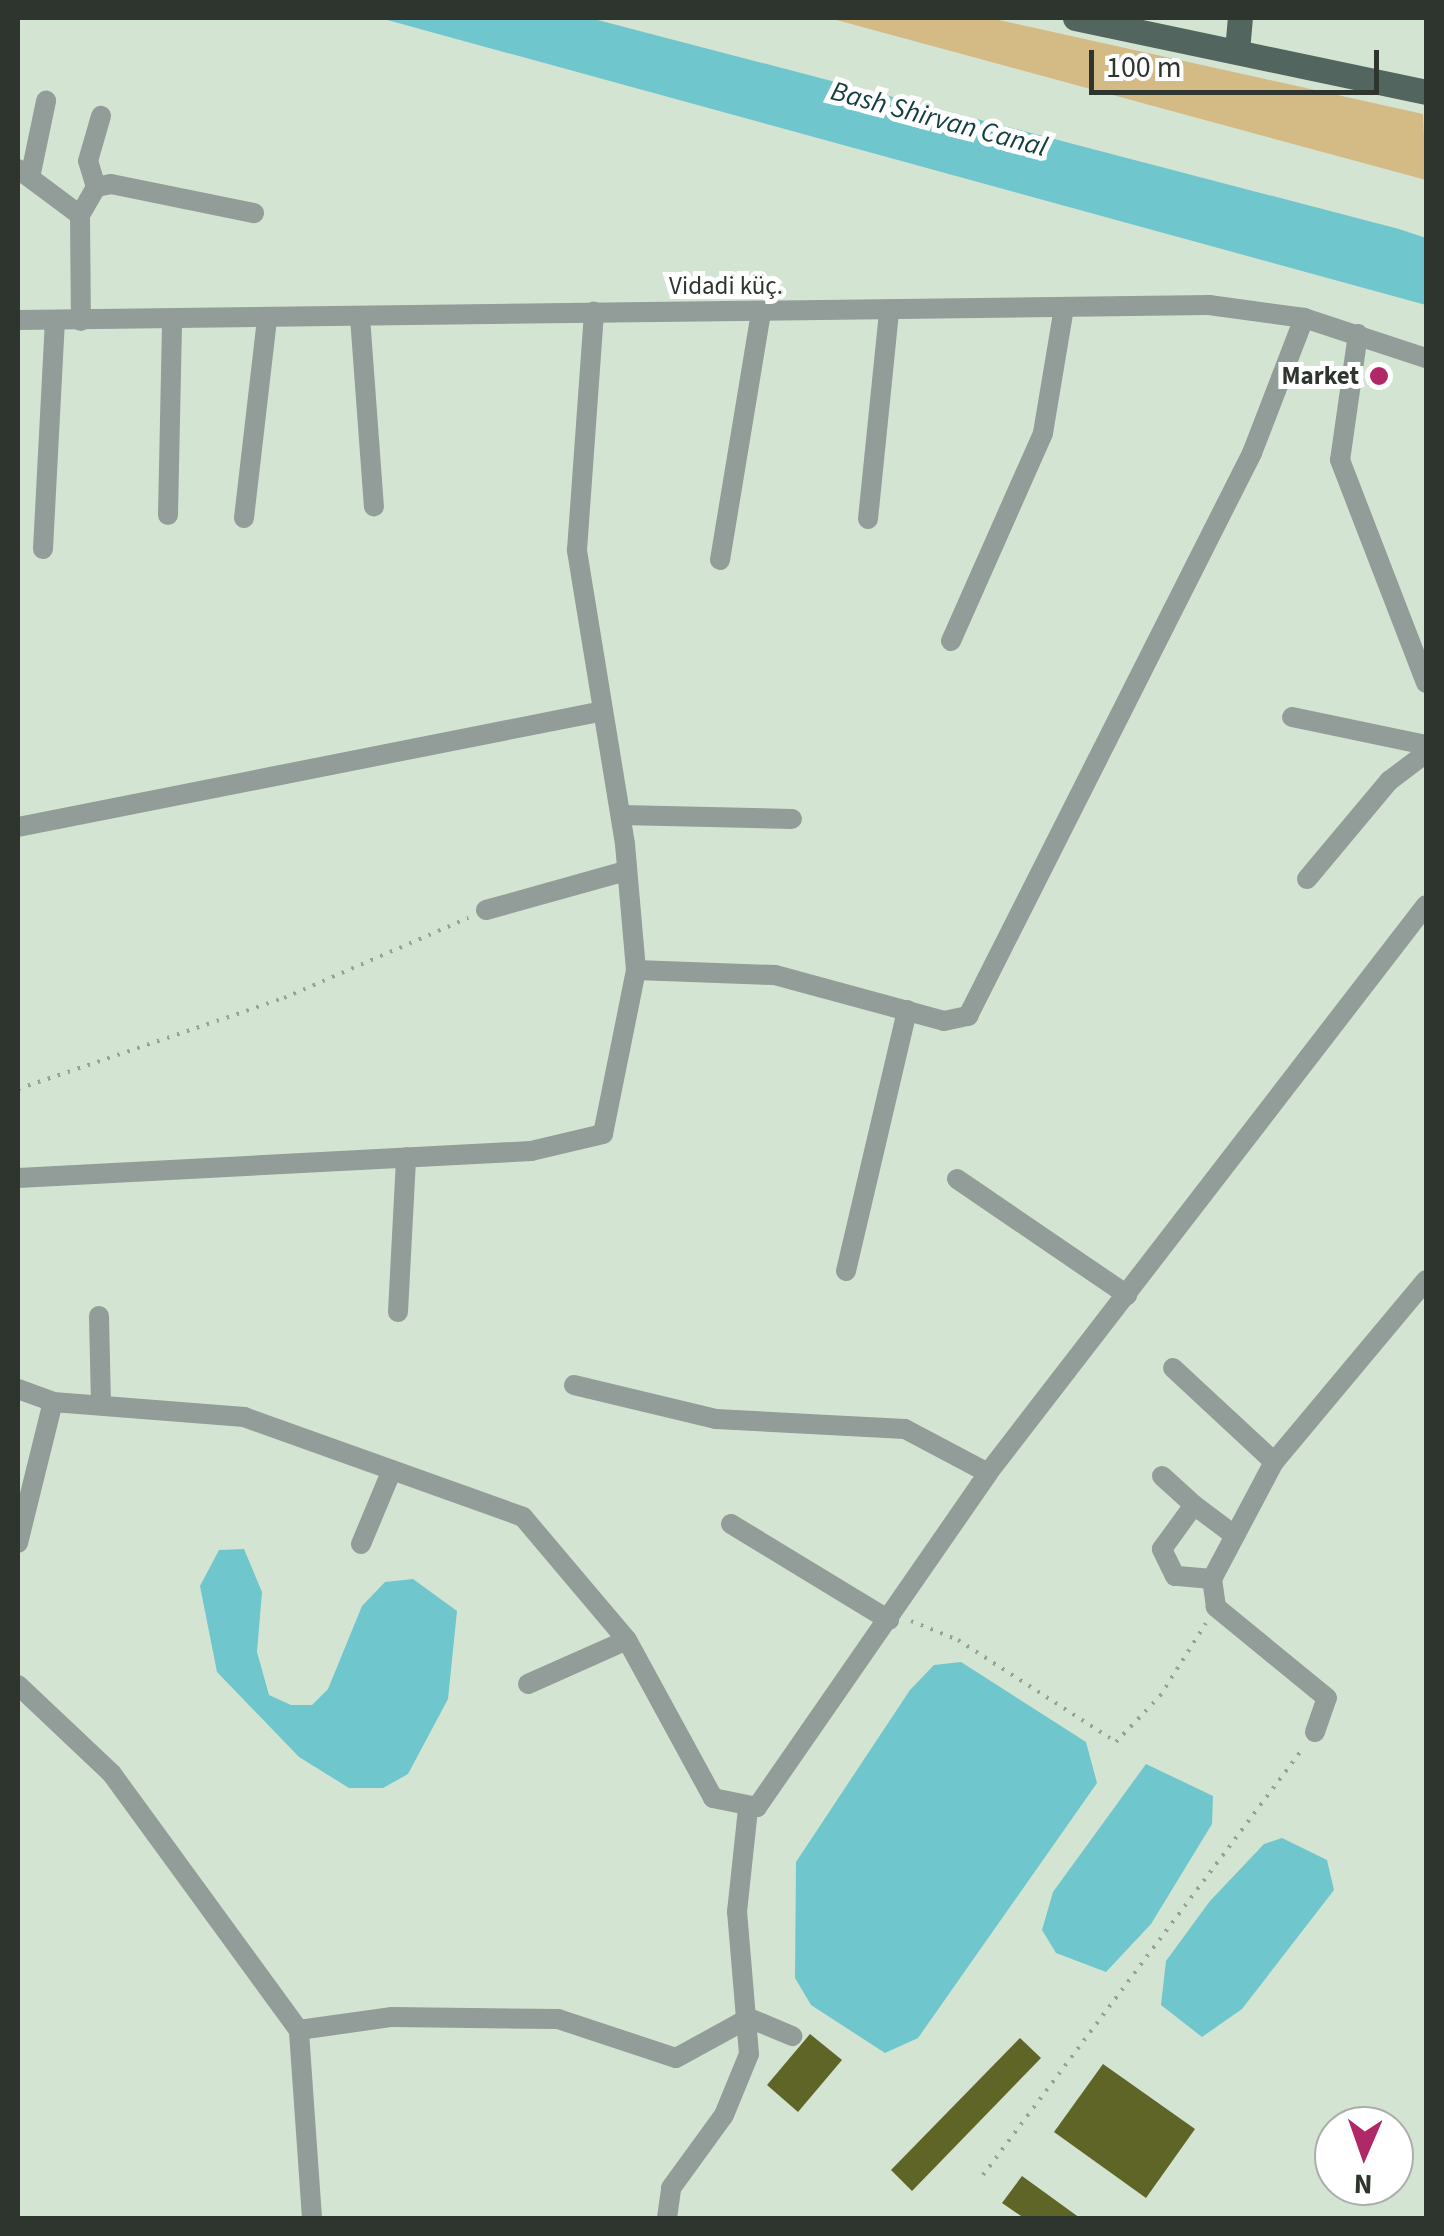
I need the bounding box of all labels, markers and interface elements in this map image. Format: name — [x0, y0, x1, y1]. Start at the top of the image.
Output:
scale bar — [1094, 30, 1384, 92]
text: 100 m — [1106, 46, 1182, 89]
water label: Bash Shirvan Canal — [827, 74, 1051, 164]
street label: Vidadi küç. — [669, 271, 783, 301]
place label: Market — [1282, 361, 1359, 391]
marker: Market — [1368, 365, 1390, 387]
north arrow — [1314, 2106, 1414, 2206]
text: N — [1353, 2164, 1373, 2204]

